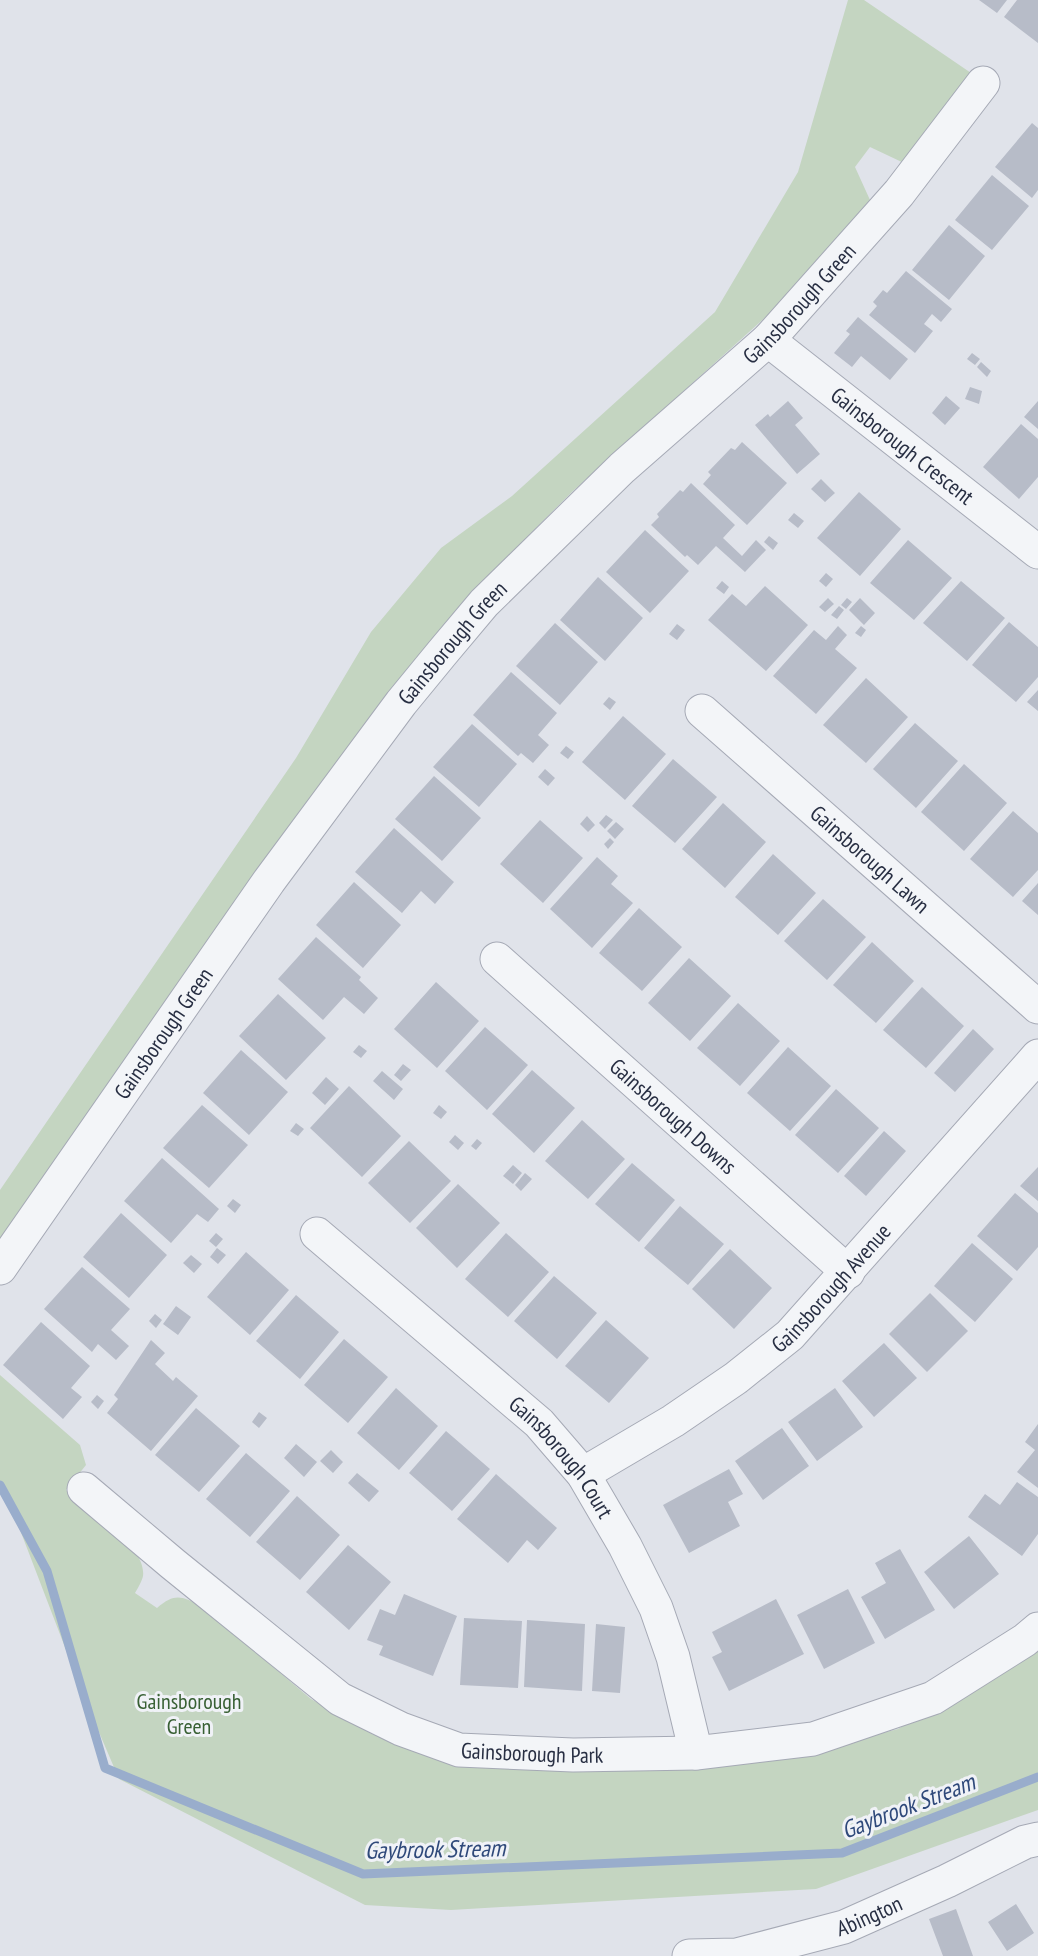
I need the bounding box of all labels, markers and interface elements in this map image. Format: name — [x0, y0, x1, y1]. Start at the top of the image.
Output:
street label: Gainsborough Green — [737, 237, 862, 370]
street label: Gainsborough Crescent — [825, 381, 980, 510]
street label: Gainsborough Green — [391, 575, 513, 710]
street label: Gainsborough Lawn — [805, 799, 936, 919]
street label: Gainsborough Green — [108, 962, 219, 1104]
street label: Gainsborough Downs — [604, 1052, 742, 1180]
street label: Gainsborough Avenue — [766, 1218, 897, 1358]
street label: Gainsborough Court — [503, 1390, 620, 1523]
park label: Gainsborough Green — [137, 1687, 241, 1740]
street label: Gainsborough Park — [460, 1736, 604, 1769]
water label: Gaybrook Stream — [837, 1766, 980, 1846]
water label: Gaybrook Stream — [364, 1832, 507, 1866]
street label: Abington — [834, 1889, 906, 1942]

